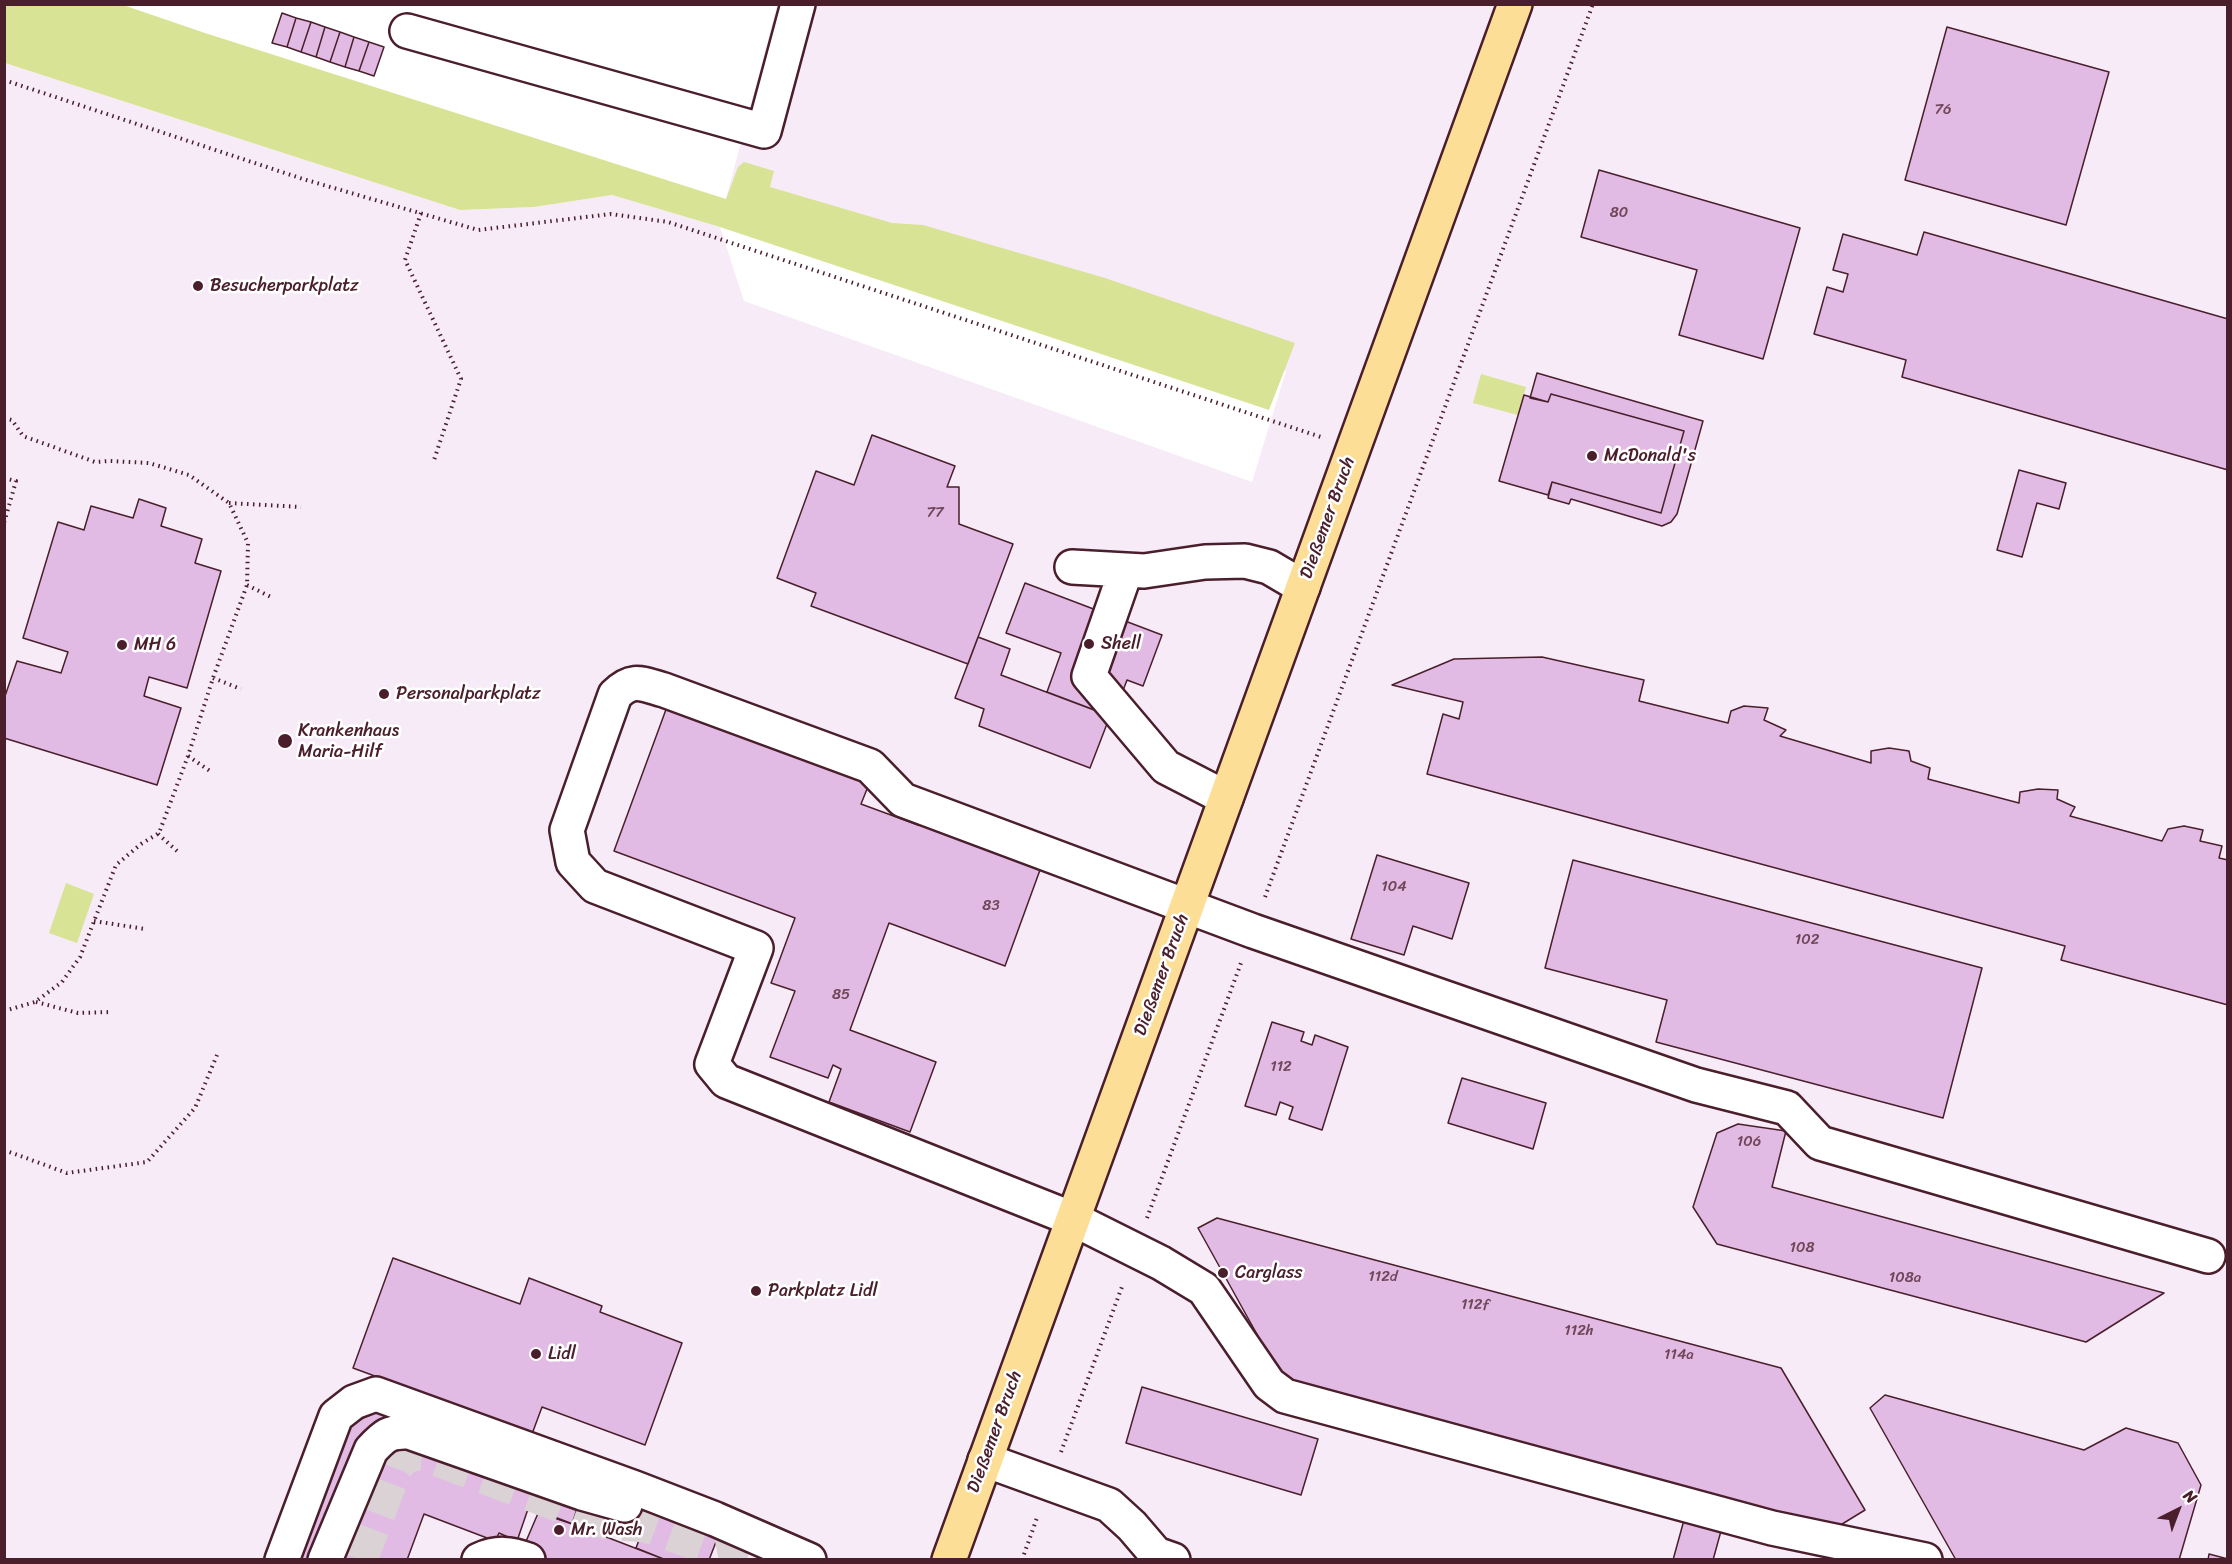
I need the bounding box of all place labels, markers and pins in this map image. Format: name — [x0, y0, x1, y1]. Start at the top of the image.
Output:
place label: Besucherparkplatz — [210, 275, 359, 297]
marker: Besucherparkplatz — [191, 279, 205, 293]
place label: McDonald's — [1604, 445, 1696, 467]
marker: McDonald's — [1585, 449, 1599, 463]
place label: Shell — [1101, 633, 1141, 655]
place label: MH 6 — [134, 634, 176, 656]
marker: Shell — [1082, 637, 1096, 651]
marker: MH 6 — [115, 638, 129, 652]
place label: Personalparkplatz — [396, 683, 540, 705]
marker: Personalparkplatz — [377, 687, 391, 701]
place label: Krankenhaus Maria-Hilf — [298, 720, 399, 762]
marker: Krankenhaus Maria-Hilf — [276, 732, 294, 750]
place label: Carglass — [1235, 1262, 1302, 1284]
marker: Carglass — [1216, 1266, 1230, 1280]
place label: Parkplatz Lidl — [768, 1280, 878, 1302]
marker: Parkplatz Lidl — [749, 1284, 763, 1298]
place label: Lidl — [548, 1343, 576, 1365]
marker: Lidl — [529, 1347, 543, 1361]
place label: Mr. Wash — [571, 1519, 642, 1541]
marker: Mr. Wash — [552, 1523, 566, 1537]

